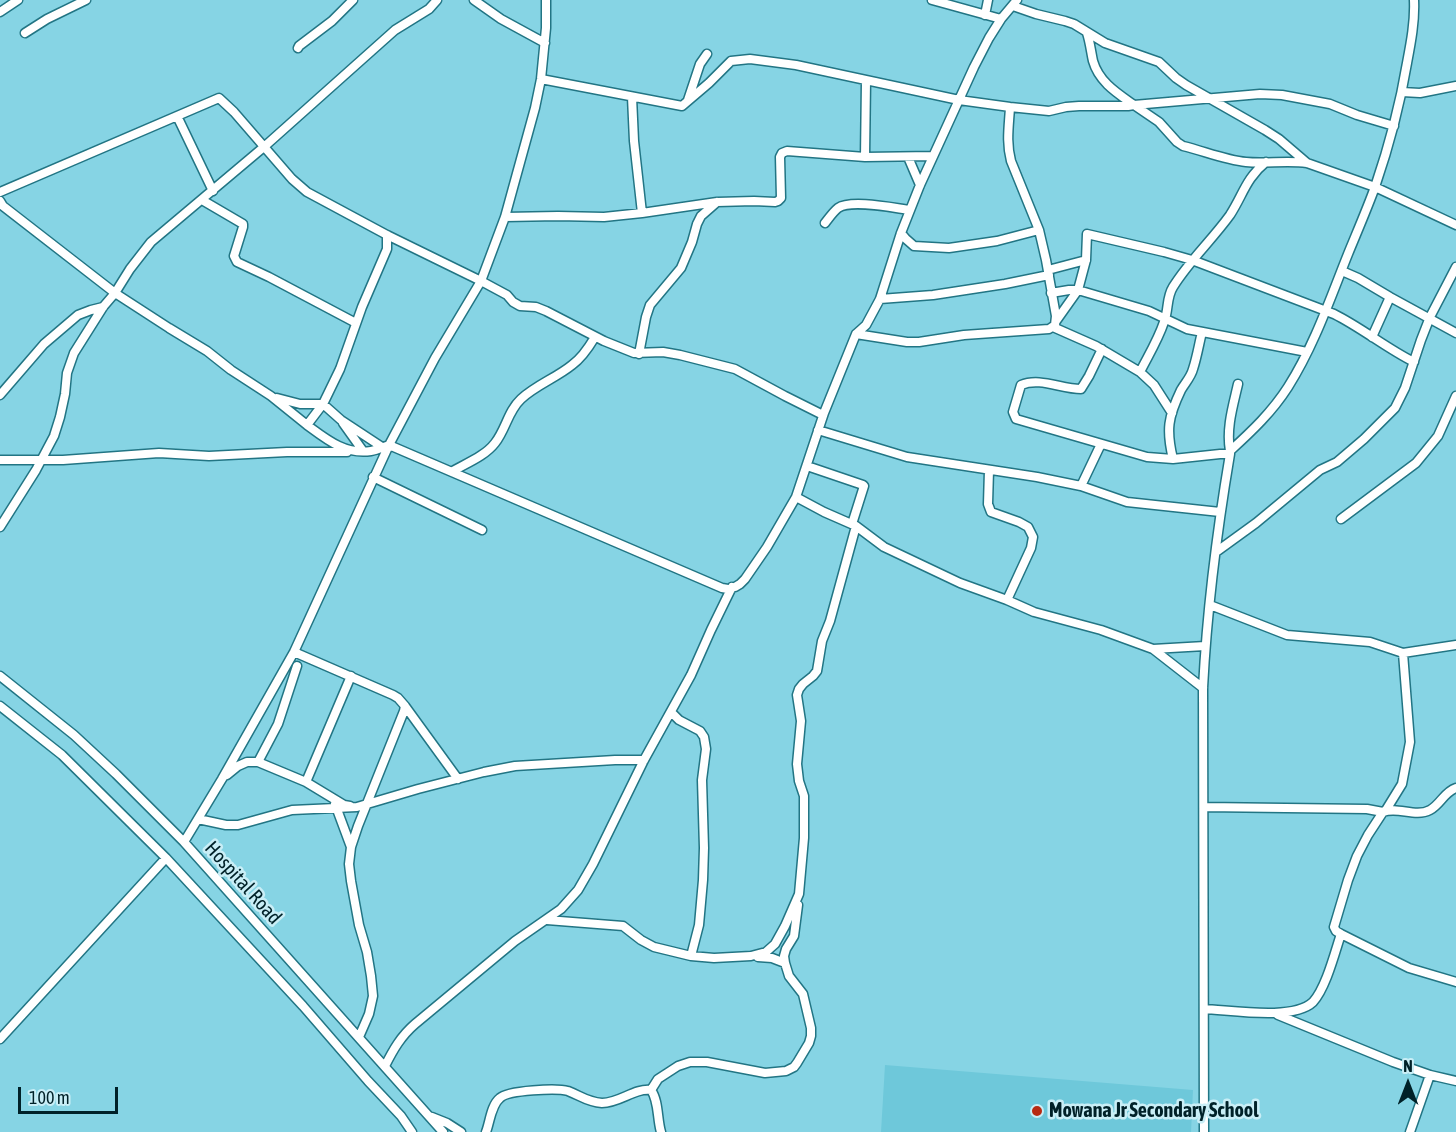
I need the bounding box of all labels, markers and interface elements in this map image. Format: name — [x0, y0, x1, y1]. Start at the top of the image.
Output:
street label: Hospital Road — [199, 837, 287, 929]
north arrow — [1378, 1054, 1438, 1114]
text: N — [1403, 1057, 1413, 1075]
scale bar — [21, 1075, 122, 1113]
text: 100 m — [29, 1087, 70, 1108]
place label: Mowana Jr Secondary School — [1049, 1099, 1259, 1123]
marker: Mowana Jr Secondary School — [1030, 1104, 1044, 1118]

